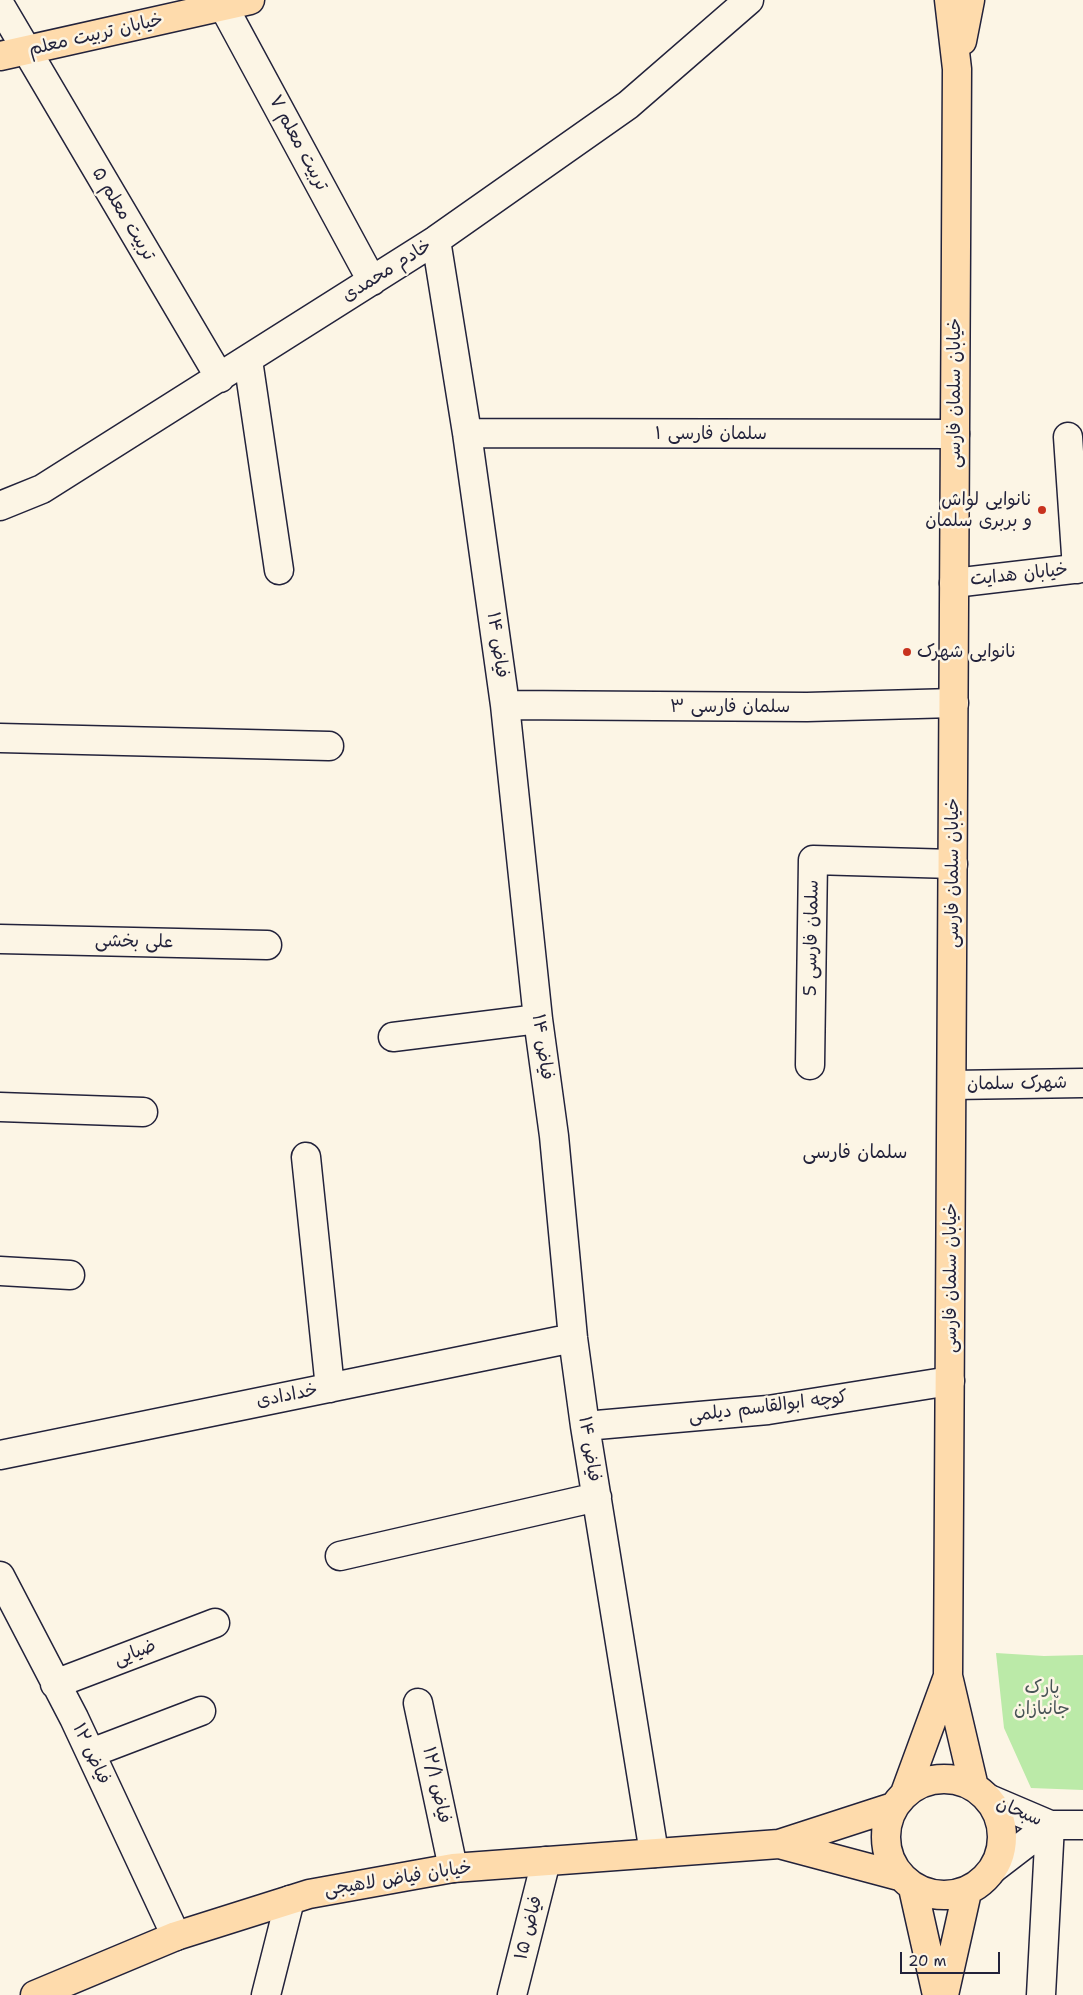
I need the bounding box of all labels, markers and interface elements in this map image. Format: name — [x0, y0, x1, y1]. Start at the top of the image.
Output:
street label: خیابان تربیت معلم — [27, 9, 165, 61]
street label: تربیت معلم ۷ — [264, 91, 332, 195]
street label: تربیت معلم ۵ — [87, 163, 159, 265]
street label: خادم محمدی — [338, 235, 436, 307]
street label: خیابان سلمان فارسی — [944, 318, 966, 468]
street label: سلمان فارسی ۱ — [655, 423, 767, 445]
place label: نانوایی لواش و بربری سلمان — [925, 489, 1032, 532]
marker: نانوایی لواش و بربری سلمان — [1036, 504, 1048, 516]
street label: خیابان هدایت — [969, 559, 1069, 591]
street label: فیاض ۱۴ — [482, 611, 512, 679]
place label: نانوایی شهرک — [917, 641, 1016, 663]
marker: نانوایی شهرک — [901, 646, 913, 658]
street label: سلمان فارسی ۳ — [670, 696, 790, 718]
street label: خیابان سلمان فارسی — [942, 798, 964, 948]
street label: سلمان فارسی 5 — [800, 880, 824, 996]
street label: علی بخشی — [95, 931, 173, 953]
street label: فیاض ۱۴ — [527, 1013, 557, 1081]
street label: شهرک سلمان — [967, 1072, 1067, 1096]
district label: سلمان فارسی — [803, 1142, 907, 1164]
street label: خیابان سلمان فارسی — [940, 1203, 962, 1353]
street label: خدادادی — [255, 1379, 319, 1413]
street label: کوچه ابوالقاسم دیلمی — [687, 1387, 849, 1427]
street label: فیاض ۱۴ — [573, 1415, 605, 1483]
street label: ضیایی — [111, 1635, 159, 1671]
park label: پارک جانبازان — [1014, 1677, 1070, 1720]
street label: فیاض ۱۲ — [68, 1720, 114, 1788]
street label: فیاض ۱۲/۱ — [417, 1745, 455, 1825]
street label: سبحان — [993, 1793, 1045, 1831]
street label: خیابان فیاض لاهیجی — [323, 1857, 473, 1901]
street label: فیاض ۱۵ — [511, 1894, 547, 1962]
scale bar — [903, 1942, 1003, 1974]
text: 20 m — [908, 1951, 947, 1971]

